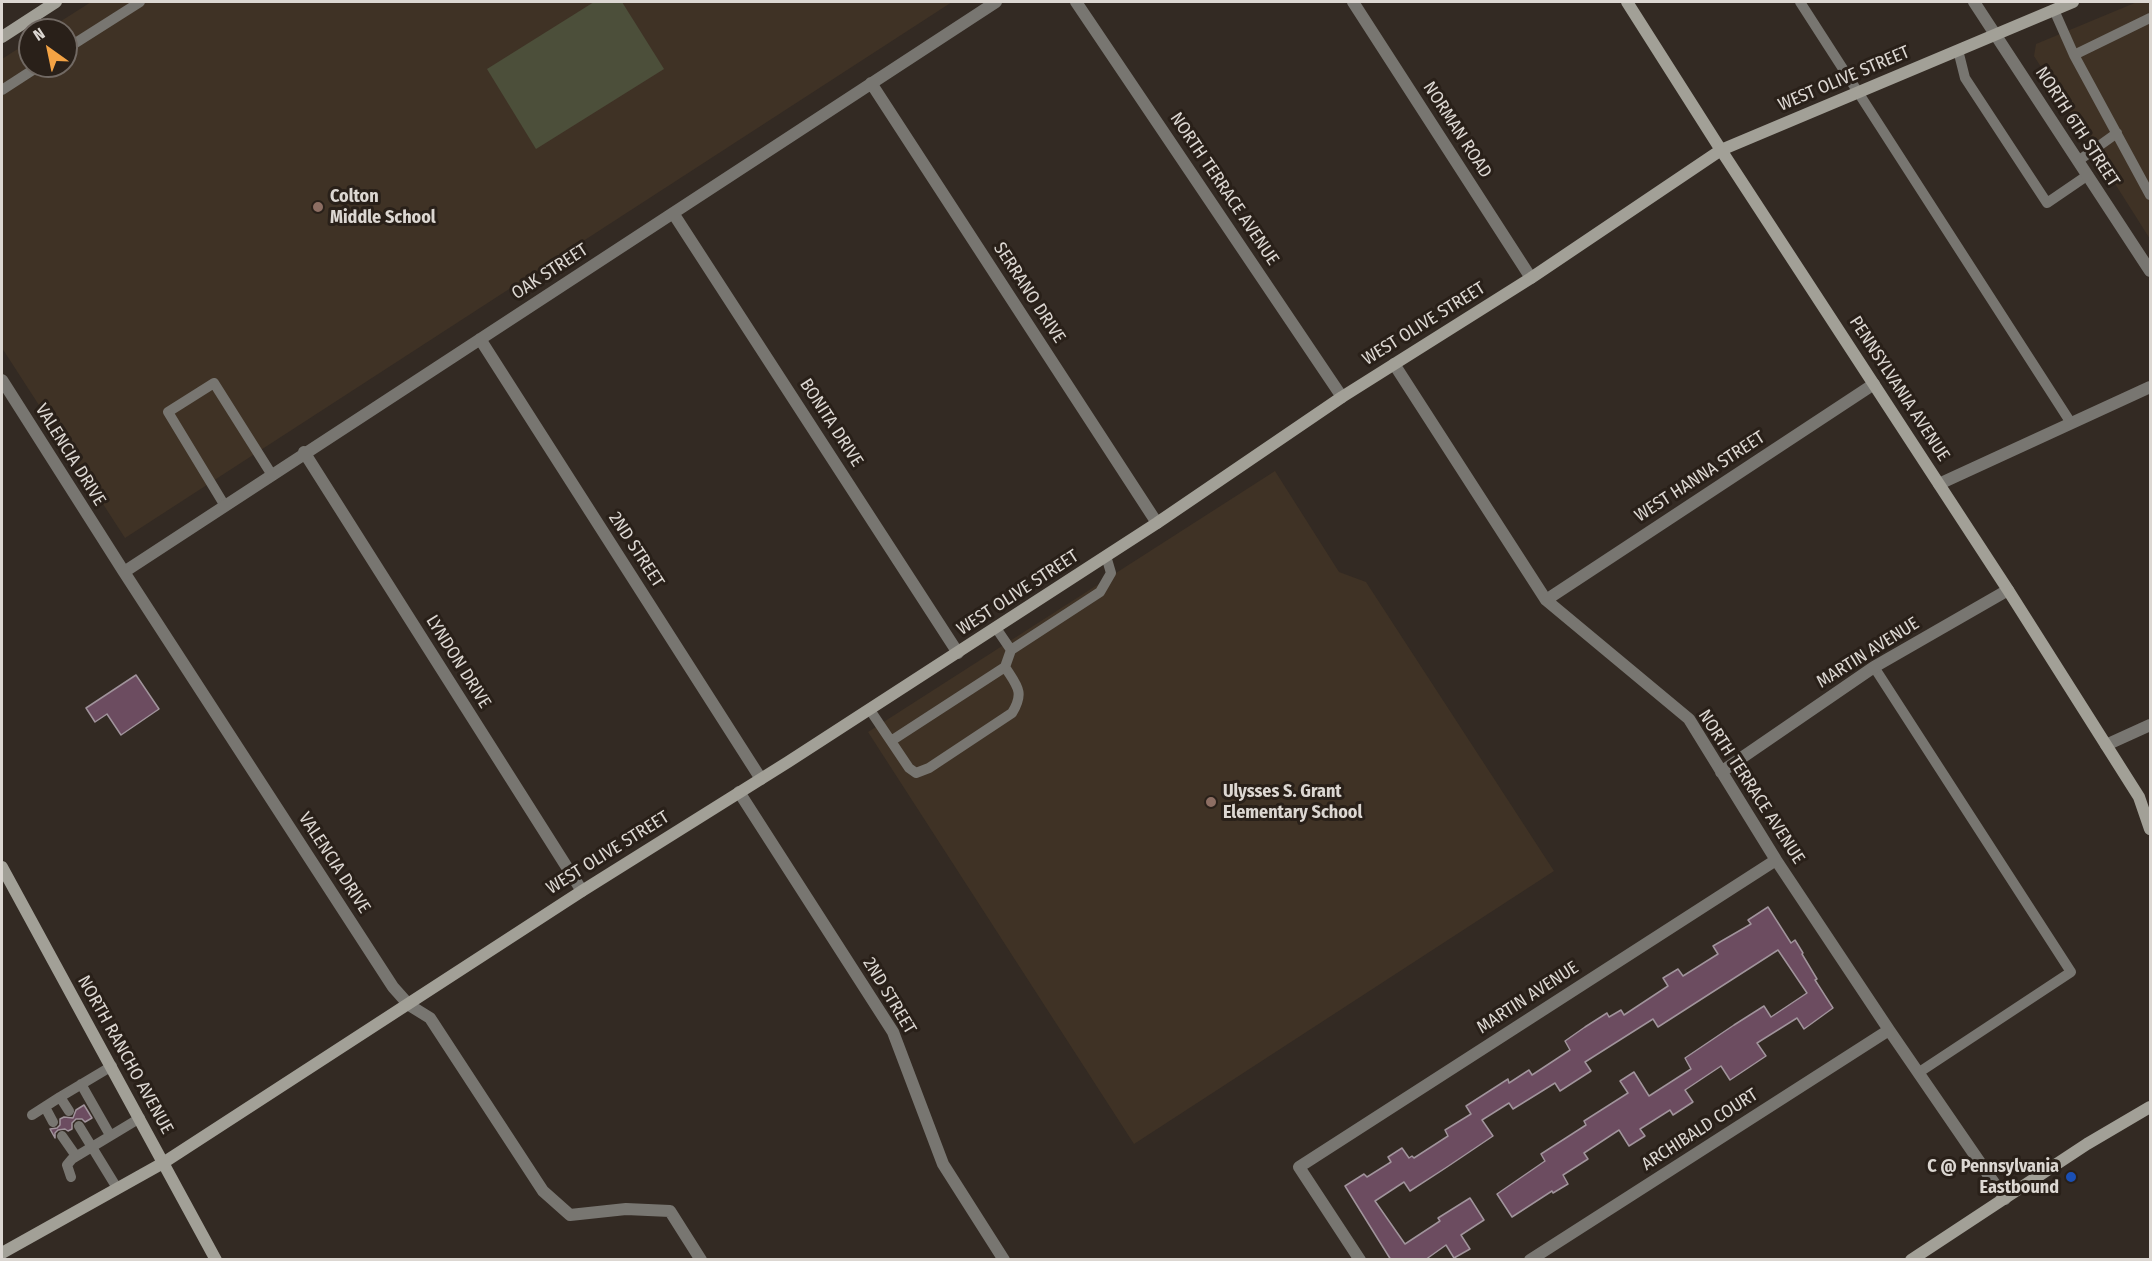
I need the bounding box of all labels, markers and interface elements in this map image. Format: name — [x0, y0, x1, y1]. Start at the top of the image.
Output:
north arrow — [18, 18, 78, 78]
text: N — [30, 24, 48, 45]
street label: WEST OLIVE STREET — [1775, 42, 1913, 116]
street label: NORTH 6TH STREET — [2030, 63, 2124, 191]
street label: NORMAN ROAD — [1418, 78, 1496, 182]
street label: NORTH TERRACE AVENUE — [1165, 109, 1283, 269]
place label: Colton Middle School — [330, 186, 436, 228]
marker: Colton Middle School — [311, 200, 325, 214]
street label: OAK STREET — [508, 239, 592, 305]
street label: SERRANO DRIVE — [988, 239, 1070, 347]
street label: WEST OLIVE STREET — [1359, 278, 1489, 370]
street label: PENNSYLVANIA AVENUE — [1844, 312, 1954, 466]
street label: BONITA DRIVE — [795, 375, 867, 471]
street label: VALENCIA DRIVE — [30, 400, 110, 510]
street label: WEST HANNA STREET — [1631, 427, 1769, 527]
street label: 2ND STREET — [604, 508, 668, 592]
street label: WEST OLIVE STREET — [953, 546, 1083, 640]
street label: LYNDON DRIVE — [421, 611, 495, 713]
street label: MARTIN AVENUE — [1813, 613, 1923, 693]
street label: NORTH TERRACE AVENUE — [1693, 706, 1809, 868]
place label: Ulysses S. Grant Elementary School — [1223, 781, 1362, 824]
marker: Ulysses S. Grant Elementary School — [1204, 795, 1218, 809]
street label: WEST OLIVE STREET — [543, 807, 673, 899]
street label: VALENCIA DRIVE — [293, 809, 375, 917]
street label: 2ND STREET — [858, 954, 920, 1038]
street label: MARTIN AVENUE — [1473, 957, 1583, 1039]
street label: NORTH RANCHO AVENUE — [72, 972, 178, 1138]
street label: ARCHIBALD COURT — [1638, 1084, 1762, 1176]
place label: C @ Pennsylvania Eastbound — [1927, 1156, 2059, 1198]
marker: C @ Pennsylvania Eastbound — [2064, 1170, 2078, 1184]

